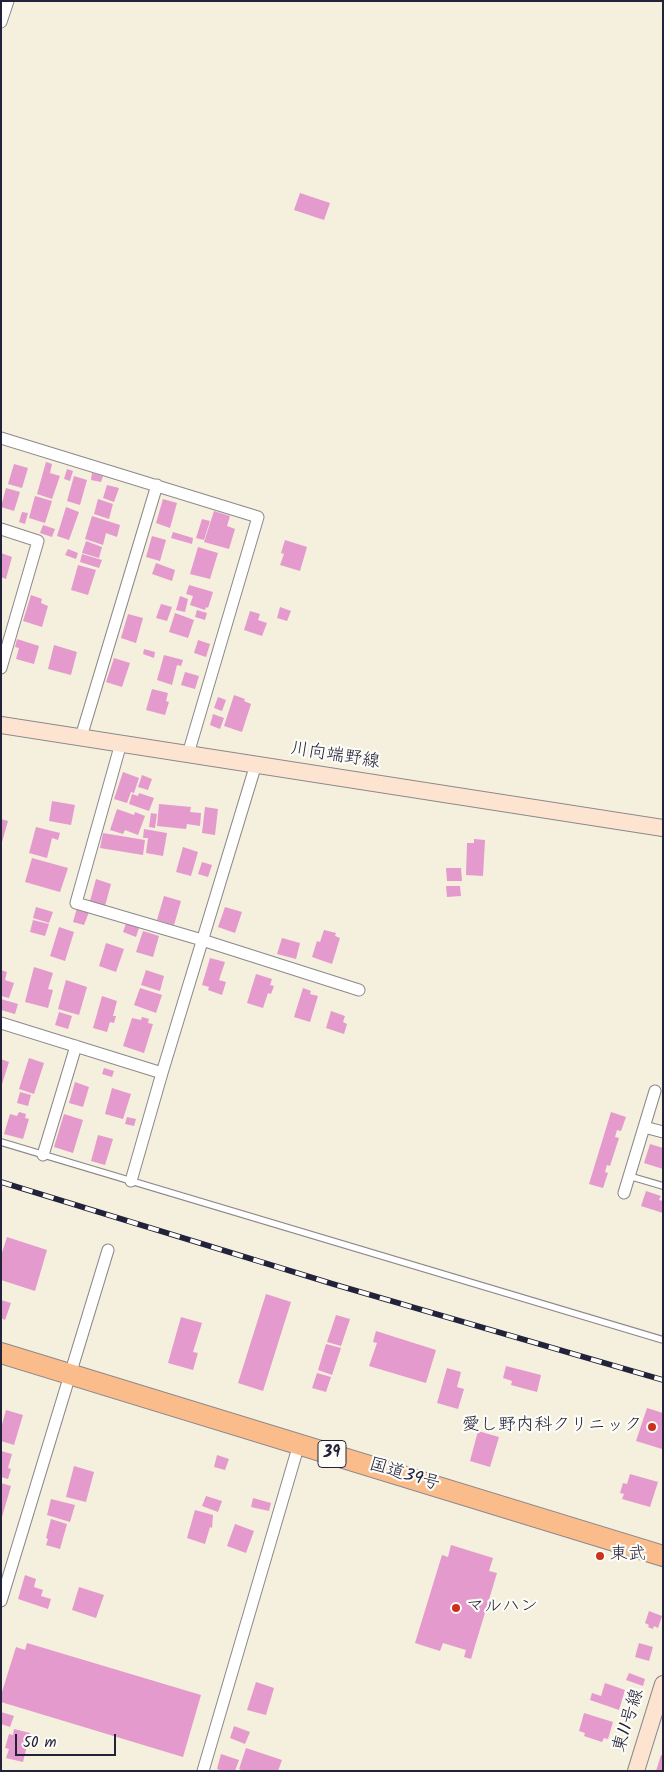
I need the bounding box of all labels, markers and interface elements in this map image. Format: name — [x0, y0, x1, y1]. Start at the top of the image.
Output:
street label: 川向端野線 — [289, 739, 381, 775]
place label: 愛し野内科クリニック — [462, 1416, 642, 1438]
marker: 愛し野内科クリニック — [646, 1421, 658, 1433]
road number: 39 — [318, 1440, 346, 1468]
street label: 国道39号 — [366, 1455, 442, 1497]
place label: 東武 — [610, 1545, 646, 1567]
marker: 東武 — [594, 1550, 606, 1562]
place label: マルハン — [466, 1597, 538, 1619]
marker: マルハン — [450, 1602, 462, 1614]
street label: 東11号線 — [610, 1687, 650, 1755]
scale bar — [18, 1724, 119, 1756]
text: 50 m — [23, 1731, 57, 1755]

